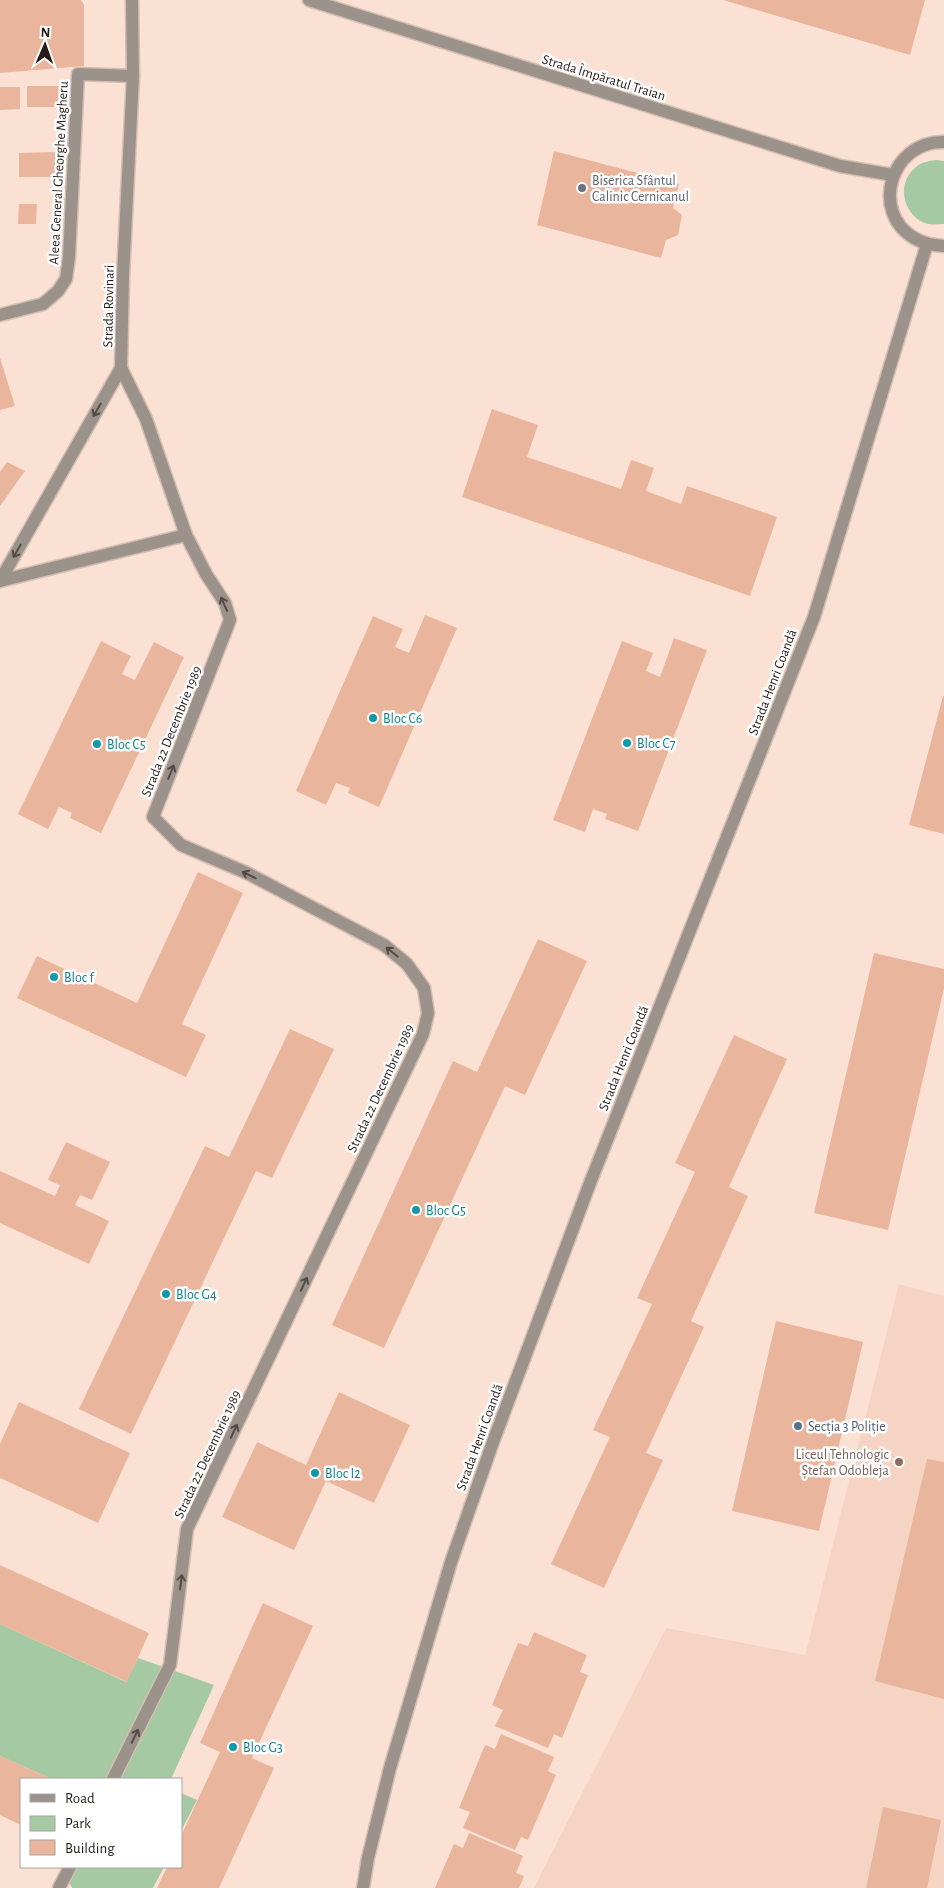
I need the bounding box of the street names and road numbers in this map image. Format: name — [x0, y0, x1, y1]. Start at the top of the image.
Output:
street label: Strada Împăratul Traian — [540, 51, 668, 103]
street label: Aleea General Gheorghe Magheru — [47, 81, 71, 265]
street label: Strada Rovinari — [101, 265, 117, 347]
street label: Strada Henri Coandă — [746, 627, 800, 737]
street label: Strada 22 Decembrie 1989 — [139, 664, 205, 799]
street label: Strada Henri Coandă — [596, 1003, 652, 1113]
street label: Strada 22 Decembrie 1989 — [345, 1022, 417, 1155]
street label: Strada Henri Coandă — [454, 1382, 506, 1492]
street label: Strada 22 Decembrie 1989 — [172, 1388, 244, 1521]

